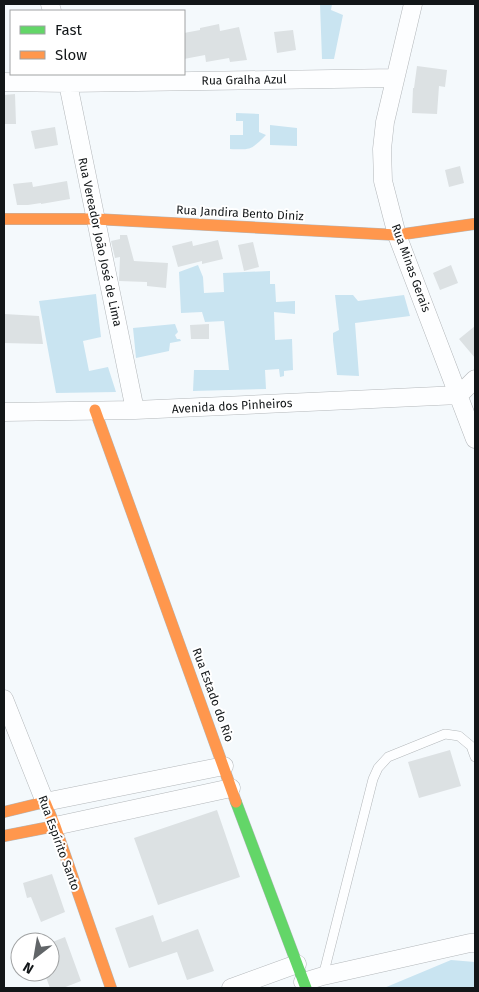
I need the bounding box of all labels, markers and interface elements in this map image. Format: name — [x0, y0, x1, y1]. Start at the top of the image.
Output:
legend — [10, 10, 185, 75]
text: Fast — [55, 21, 82, 39]
text: Slow — [55, 46, 87, 64]
street label: Rua Gralha Azul — [201, 72, 287, 88]
street label: Rua Vereador João José de Lima — [75, 156, 125, 328]
street label: Rua Jandira Bento Diniz — [176, 203, 304, 223]
street label: Rua Minas Gerais — [389, 222, 434, 314]
street label: Avenida dos Pinheiros — [171, 396, 293, 416]
street label: Rua Estado do Rio — [189, 646, 237, 744]
street label: Rua Espírito Santo — [35, 794, 83, 892]
north arrow — [10, 932, 60, 982]
text: N — [20, 958, 37, 977]

